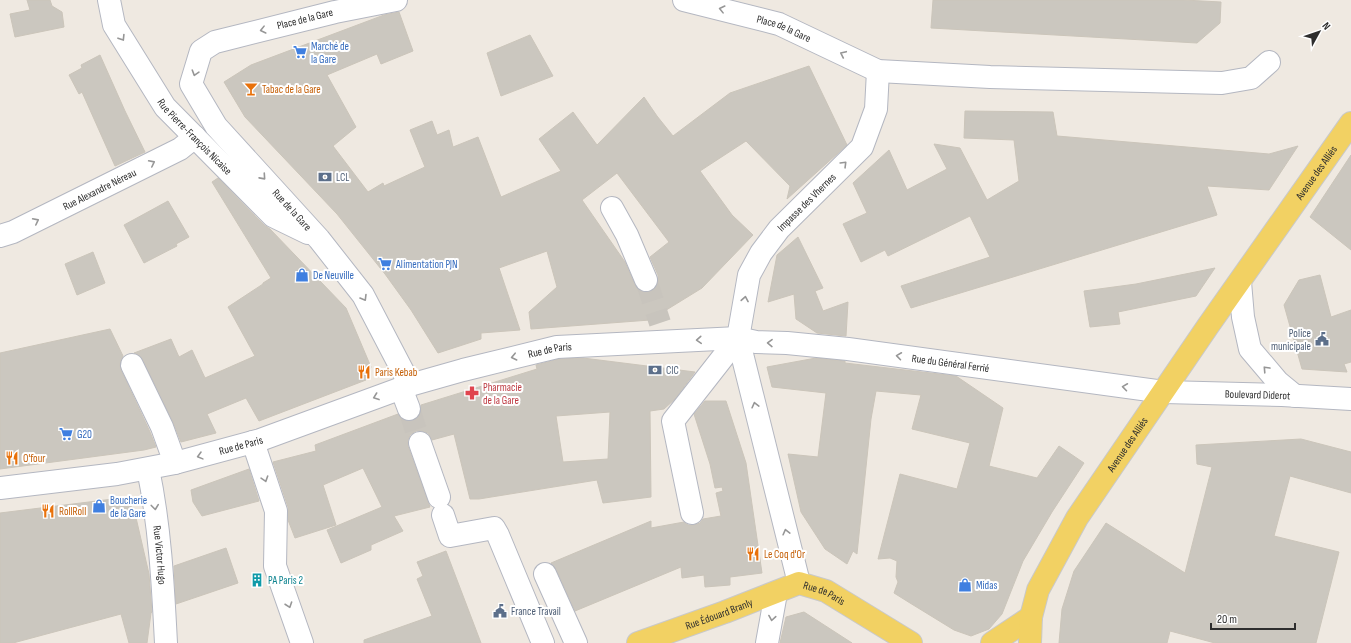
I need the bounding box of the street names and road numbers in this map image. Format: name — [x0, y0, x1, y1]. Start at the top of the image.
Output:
street label: Place de la Gare — [276, 6, 334, 32]
street label: Place de la Gare — [755, 12, 813, 45]
street label: Rue Pierre-François Nicaise — [155, 96, 235, 177]
street label: Avenue des Alliés — [1292, 143, 1340, 203]
street label: Rue Alexandre Néreau — [61, 165, 138, 213]
street label: Impasse des Vhernes — [774, 170, 838, 234]
street label: Rue de la Gare — [270, 186, 314, 233]
street label: Rue de Paris — [526, 340, 572, 360]
street label: Rue du Général Ferrié — [911, 351, 990, 375]
street label: Boulevard Diderot — [1225, 387, 1291, 402]
street label: Avenue des Alliés — [1104, 415, 1150, 475]
street label: Rue de Paris — [218, 433, 265, 457]
street label: Rue Victor Hugo — [151, 525, 169, 585]
street label: Rue de Paris — [802, 578, 848, 608]
street label: Rue Édouard Branly — [683, 595, 755, 632]

